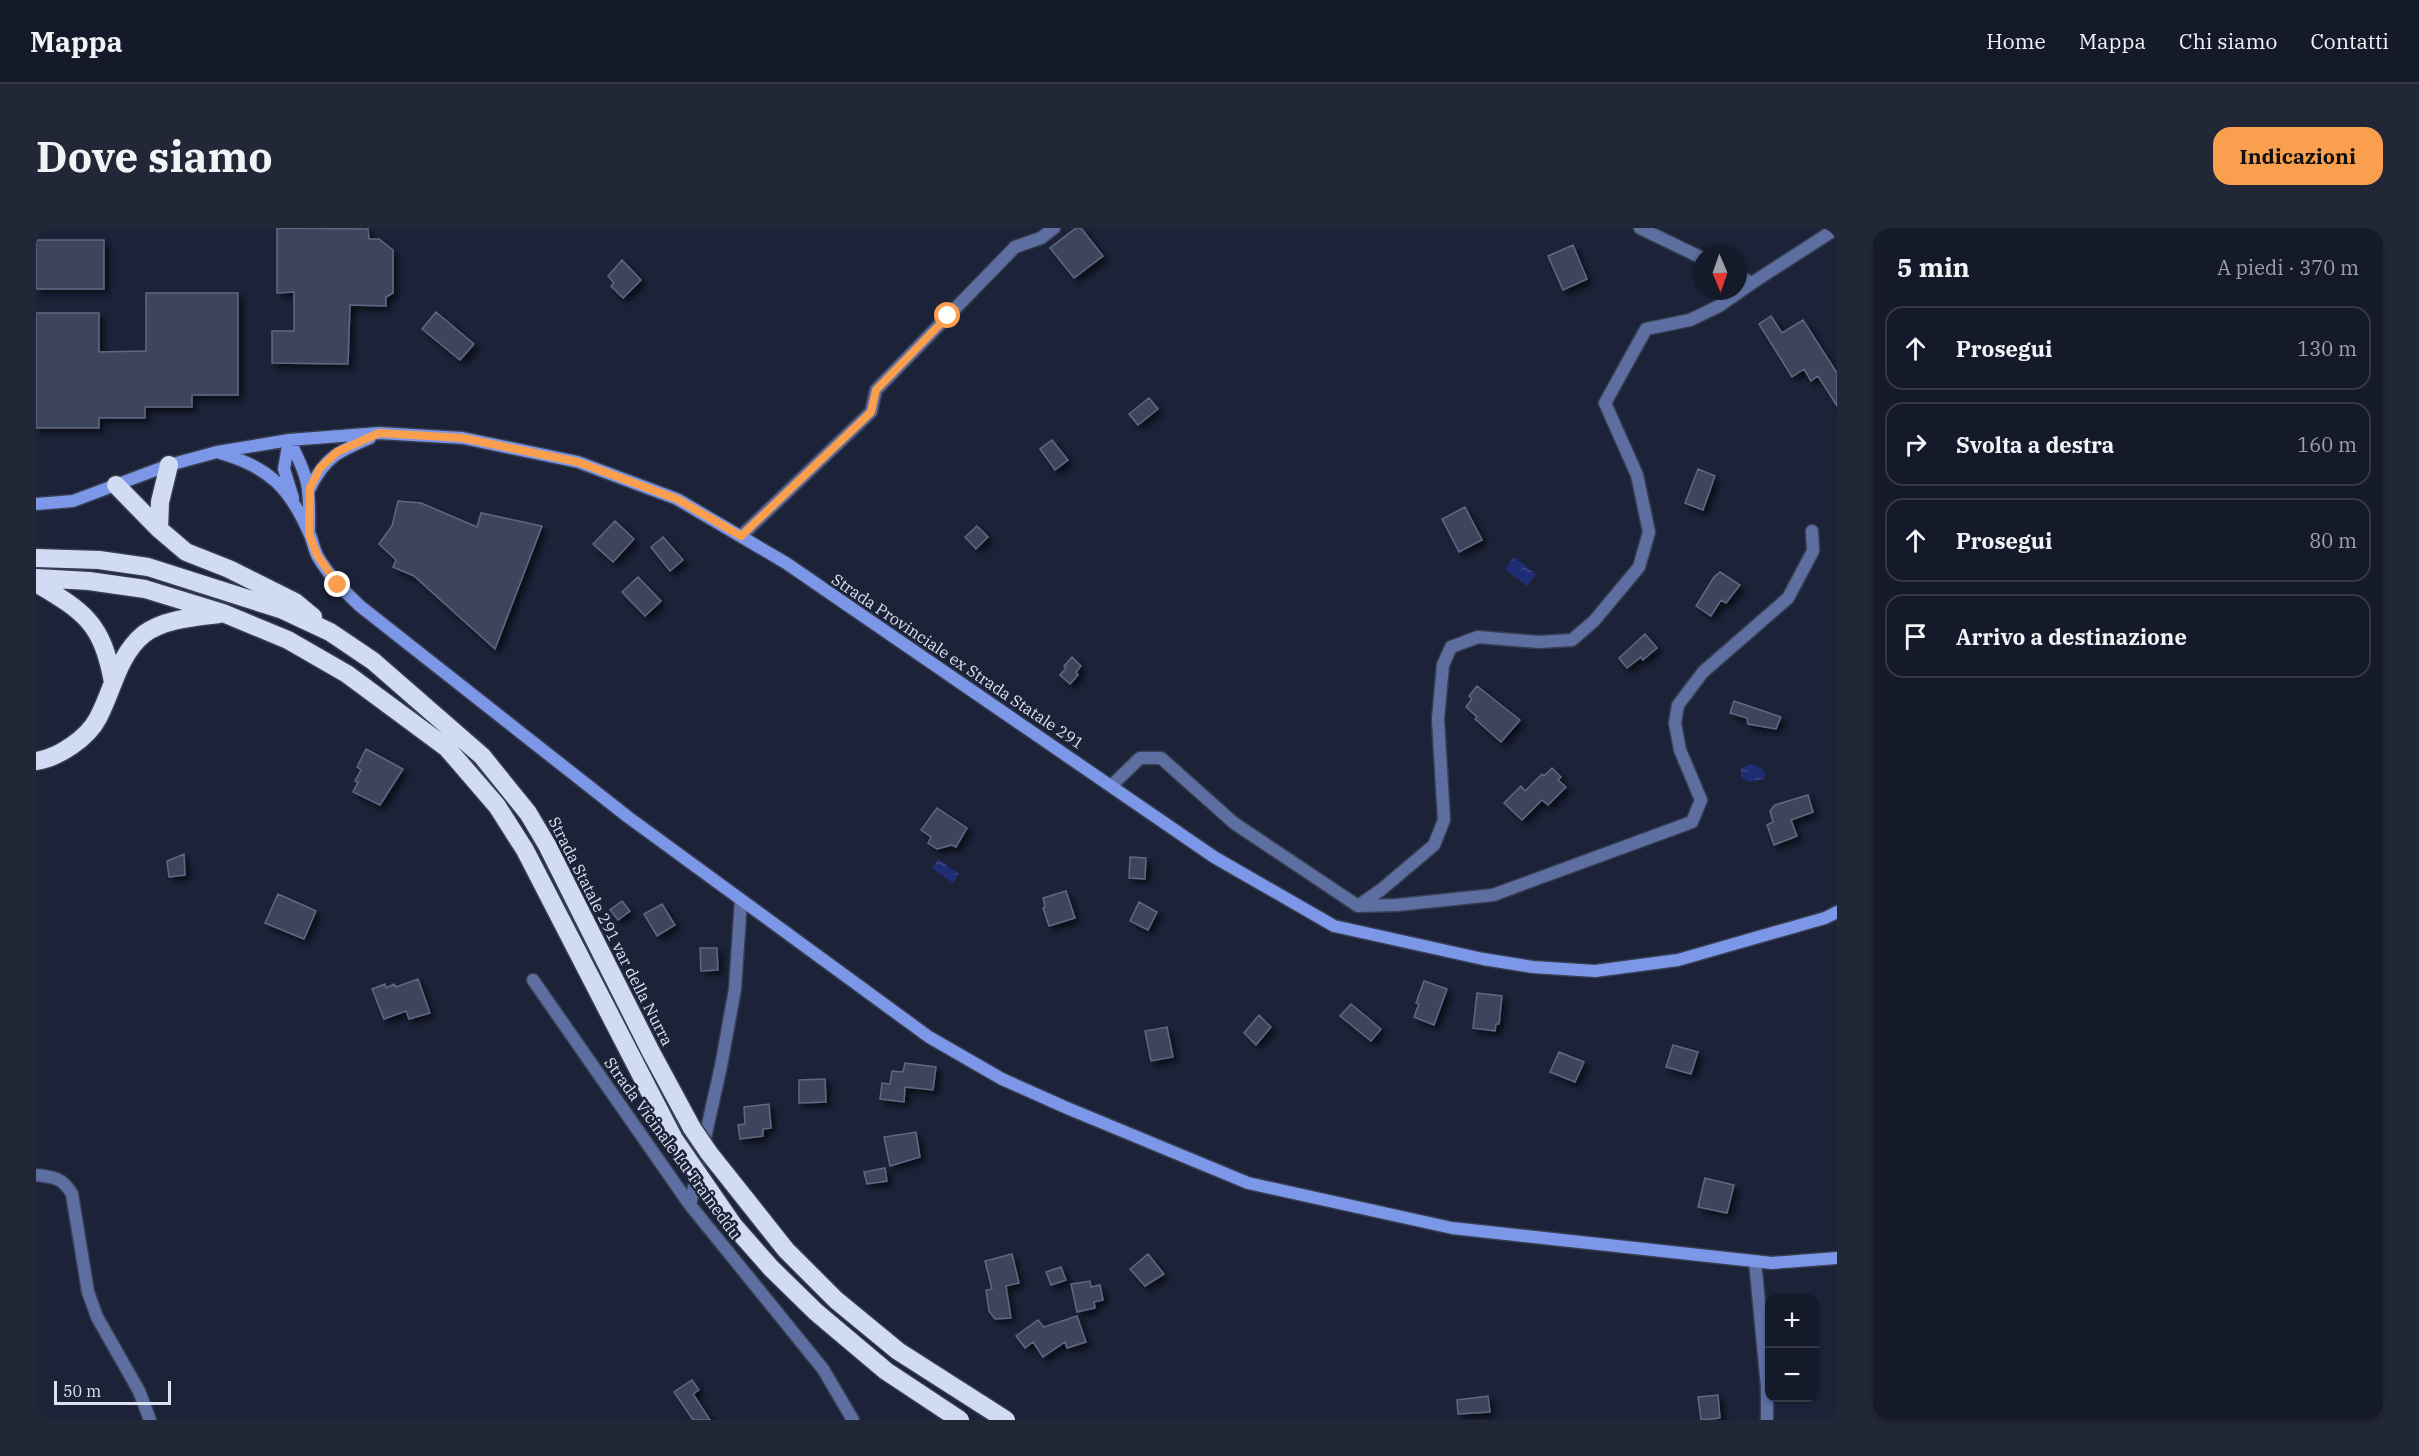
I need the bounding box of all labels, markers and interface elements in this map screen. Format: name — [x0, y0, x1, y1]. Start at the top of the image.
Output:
text: Mappa — [30, 23, 123, 60]
text: Home — [1986, 27, 2046, 55]
text: Mappa — [2079, 27, 2146, 55]
text: Chi siamo — [2179, 27, 2277, 55]
text: Contatti — [2310, 27, 2389, 55]
button: Indicazioni — [2213, 127, 2383, 185]
text: Dove siamo — [36, 129, 273, 184]
north arrow — [1693, 246, 1747, 300]
text: 5 min — [1897, 250, 1970, 284]
text: A piedi · 370 m — [2217, 254, 2359, 281]
route start — [934, 302, 960, 328]
icon: ahead — [1899, 332, 1932, 365]
text: Prosegui — [1956, 334, 2052, 363]
text: 130 m — [2297, 335, 2357, 362]
icon: right — [1899, 428, 1932, 461]
text: Svolta a destra — [1956, 430, 2114, 459]
text: 160 m — [2297, 431, 2357, 458]
icon: ahead — [1899, 524, 1932, 557]
text: Prosegui — [1956, 526, 2052, 555]
text: 80 m — [2309, 527, 2357, 554]
street label: Strada Provinciale ex Strada Statale 291 — [828, 569, 1088, 753]
route end — [324, 571, 350, 597]
icon: arrive — [1899, 620, 1932, 653]
text: Arrivo a destinazione — [1956, 622, 2187, 651]
street label: Strada Statale 291 var della Nurra — [544, 813, 678, 1049]
street label: Strada Vicinale Lu Traineddu — [600, 1053, 746, 1243]
map controls — [1765, 1294, 1819, 1402]
button: + — [1765, 1294, 1819, 1348]
button: − — [1765, 1348, 1819, 1402]
scale bar — [54, 1378, 171, 1406]
text: 50 m — [63, 1381, 101, 1401]

